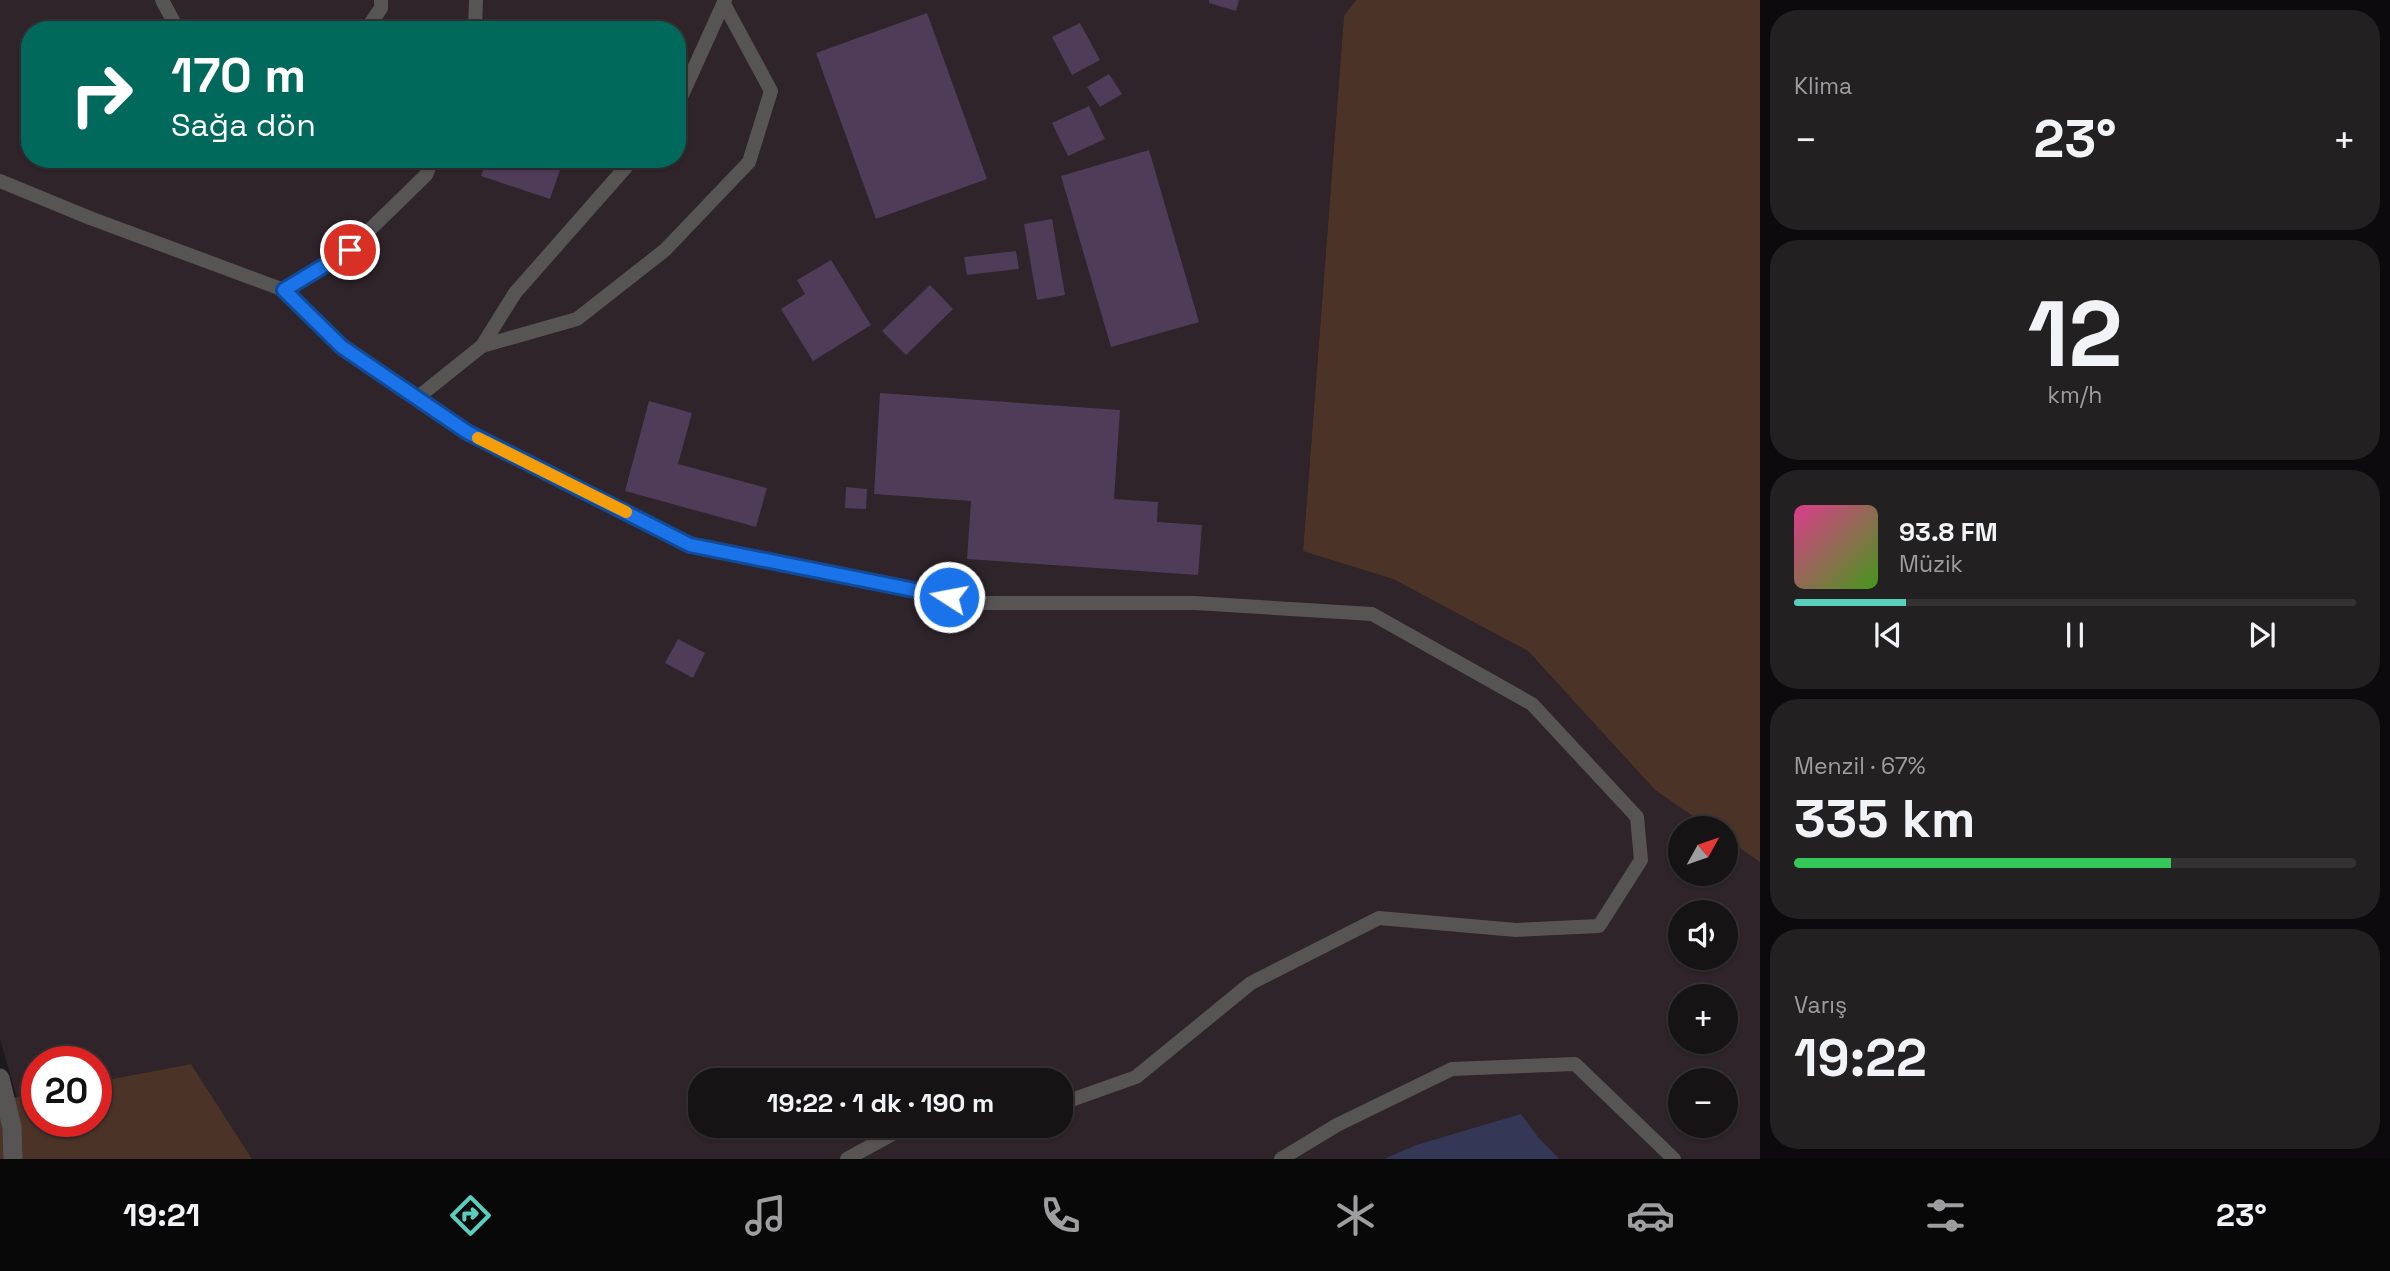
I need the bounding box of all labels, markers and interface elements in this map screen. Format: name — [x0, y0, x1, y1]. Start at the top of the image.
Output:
text: 170 m — [171, 44, 306, 106]
icon: right — [56, 49, 147, 140]
text: Klima — [1794, 71, 1852, 101]
text: Sağa dön — [171, 105, 316, 145]
text: 23° — [2034, 106, 2117, 172]
text: − — [1794, 116, 1818, 164]
text: + — [2332, 116, 2356, 164]
pin — [320, 220, 380, 280]
icon: arrive — [331, 231, 369, 269]
text: 12 — [2027, 276, 2123, 393]
text: km/h — [2048, 380, 2102, 410]
text: 93.8 FM — [1899, 515, 1998, 549]
text: Müzik — [1899, 549, 1963, 579]
position arrow — [912, 560, 986, 634]
icon: previous — [1869, 616, 1907, 654]
icon: pause — [2056, 616, 2094, 654]
icon: next — [2243, 616, 2281, 654]
text: Menzil · 67% — [1794, 751, 1925, 781]
text: 335 km — [1794, 786, 1975, 852]
north arrow — [1668, 816, 1738, 886]
map controls — [1668, 816, 1738, 1138]
button: sound — [1668, 900, 1738, 970]
button: + — [1668, 984, 1738, 1054]
text: Varış — [1794, 990, 1847, 1020]
text: 19:22 — [1794, 1025, 1927, 1091]
speed limit sign: 20 — [21, 1046, 112, 1137]
button: − — [1668, 1068, 1738, 1138]
text: 19:22 · 1 dk · 190 m — [767, 1086, 994, 1120]
icon: directions — [446, 1191, 495, 1240]
icon: music — [741, 1191, 790, 1240]
icon: phone — [1036, 1191, 1085, 1240]
icon: climate — [1331, 1191, 1380, 1240]
icon: car — [1626, 1191, 1675, 1240]
icon: filters — [1921, 1191, 1970, 1240]
text: 19:21 — [123, 1195, 200, 1235]
text: 23° — [2216, 1195, 2267, 1235]

